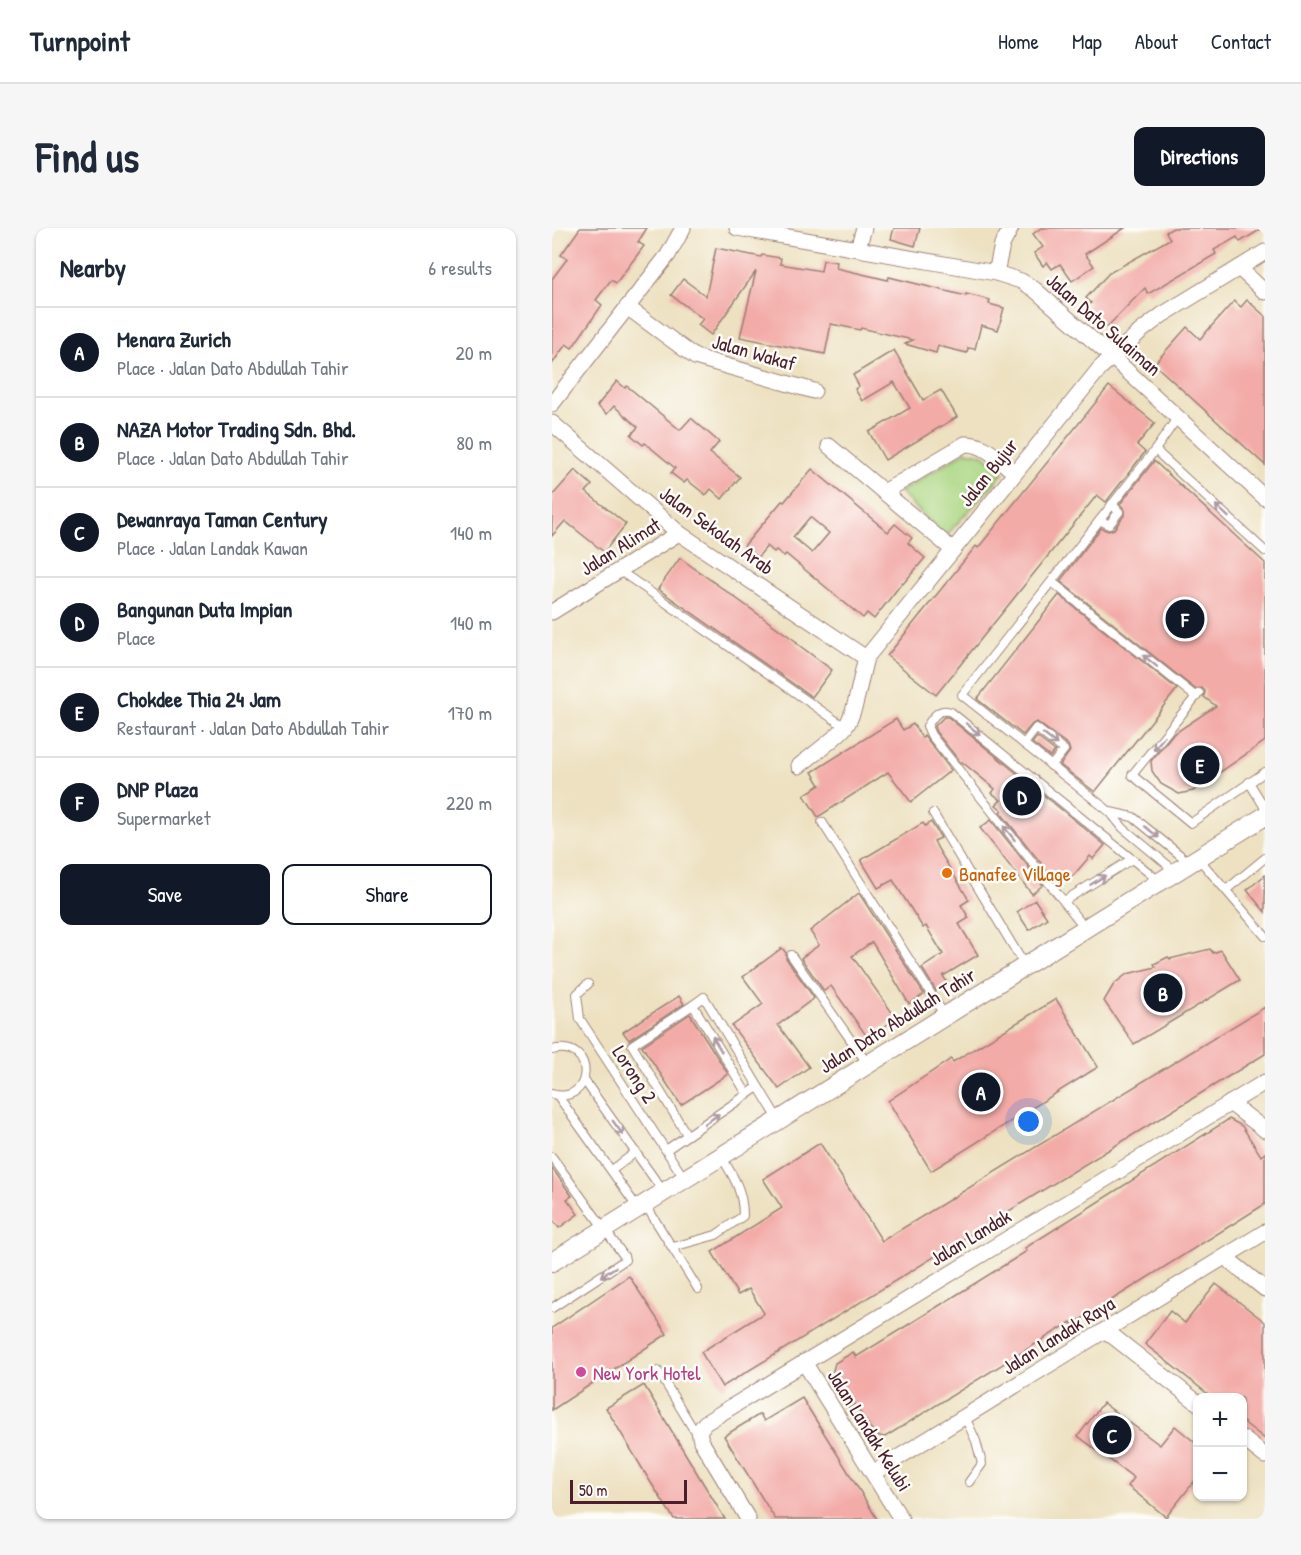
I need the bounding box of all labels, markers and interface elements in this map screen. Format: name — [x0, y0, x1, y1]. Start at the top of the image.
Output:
text: Turnpoint — [30, 22, 130, 60]
text: Home — [998, 27, 1039, 56]
text: Map — [1072, 27, 1102, 56]
text: About — [1135, 27, 1178, 56]
text: Contact — [1211, 27, 1271, 56]
button: Directions — [1134, 127, 1265, 186]
text: Find us — [36, 128, 139, 185]
text: Nearby — [60, 250, 126, 285]
text: 6 results — [428, 254, 492, 281]
street label: Jalan Dato Sulaiman — [1041, 266, 1167, 382]
text: Menara Zurich — [117, 324, 231, 354]
street label: Jalan Wakaf — [709, 327, 799, 377]
text: A — [75, 339, 84, 366]
text: 20 m — [455, 339, 492, 366]
text: Place · Jalan Dato Abdullah Tahir — [117, 354, 349, 381]
text: NAZA Motor Trading Sdn. Bhd. — [117, 414, 356, 444]
text: B — [74, 429, 85, 456]
text: 80 m — [456, 429, 492, 456]
street label: Jalan Bujur — [952, 432, 1024, 512]
text: Place · Jalan Dato Abdullah Tahir — [117, 444, 349, 471]
street label: Jalan Sekolah Arab — [654, 479, 780, 581]
text: Dewanraya Taman Century — [117, 504, 327, 534]
one-way arrow — [1215, 505, 1230, 519]
street label: Jalan Alimat — [575, 510, 666, 581]
text: C — [74, 519, 85, 546]
text: 140 m — [450, 519, 492, 546]
text: Place · Jalan Landak Kawan — [117, 534, 308, 561]
text: Bangunan Duta Impian — [117, 594, 292, 624]
pin: F — [1166, 596, 1204, 642]
text: D — [75, 609, 84, 636]
text: 140 m — [450, 609, 492, 636]
text: Place — [117, 624, 156, 651]
one-way arrow — [1142, 654, 1158, 667]
text: Chokdee Thia 24 Jam — [117, 684, 281, 714]
text: E — [75, 699, 84, 726]
text: 170 m — [448, 699, 492, 726]
text: Restaurant · Jalan Dato Abdullah Tahir — [117, 714, 389, 741]
one-way arrow — [965, 723, 981, 736]
one-way arrow — [1042, 733, 1058, 746]
one-way arrow — [1152, 734, 1165, 750]
pin: E — [1180, 742, 1220, 788]
text: DNP Plaza — [117, 774, 198, 804]
pin: D — [1002, 774, 1042, 818]
text: F — [76, 789, 83, 816]
text: 220 m — [446, 789, 492, 816]
text: Supermarket — [117, 804, 211, 831]
one-way arrow — [1003, 826, 1016, 842]
one-way arrow — [1144, 826, 1160, 839]
place label: Banafee Village — [959, 860, 1071, 887]
button: Save — [60, 864, 270, 925]
button: Share — [282, 864, 492, 925]
marker: Banafee Village — [940, 866, 954, 880]
one-way arrow — [1089, 874, 1106, 886]
street label: Jalan Dato Abdullah Tahir — [814, 961, 981, 1079]
pin: B — [1144, 970, 1182, 1016]
one-way arrow — [710, 1036, 722, 1053]
street label: Lorong 2 — [606, 1040, 664, 1108]
pin: A — [962, 1070, 1000, 1114]
your location — [1014, 1107, 1043, 1136]
one-way arrow — [703, 1112, 720, 1124]
one-way arrow — [612, 1119, 624, 1135]
street label: Jalan Landak — [924, 1202, 1016, 1272]
one-way arrow — [600, 1267, 617, 1279]
street label: Jalan Landak Raya — [997, 1290, 1120, 1380]
place label: New York Hotel — [593, 1359, 701, 1386]
street label: Jalan Landak Kelubi — [822, 1364, 918, 1496]
marker: New York Hotel — [574, 1365, 588, 1379]
map controls — [1193, 1393, 1247, 1501]
button: + — [1193, 1393, 1247, 1447]
pin: C — [1092, 1412, 1132, 1458]
button: − — [1193, 1447, 1247, 1501]
scale bar — [570, 1477, 687, 1504]
text: 50 m — [579, 1479, 608, 1501]

